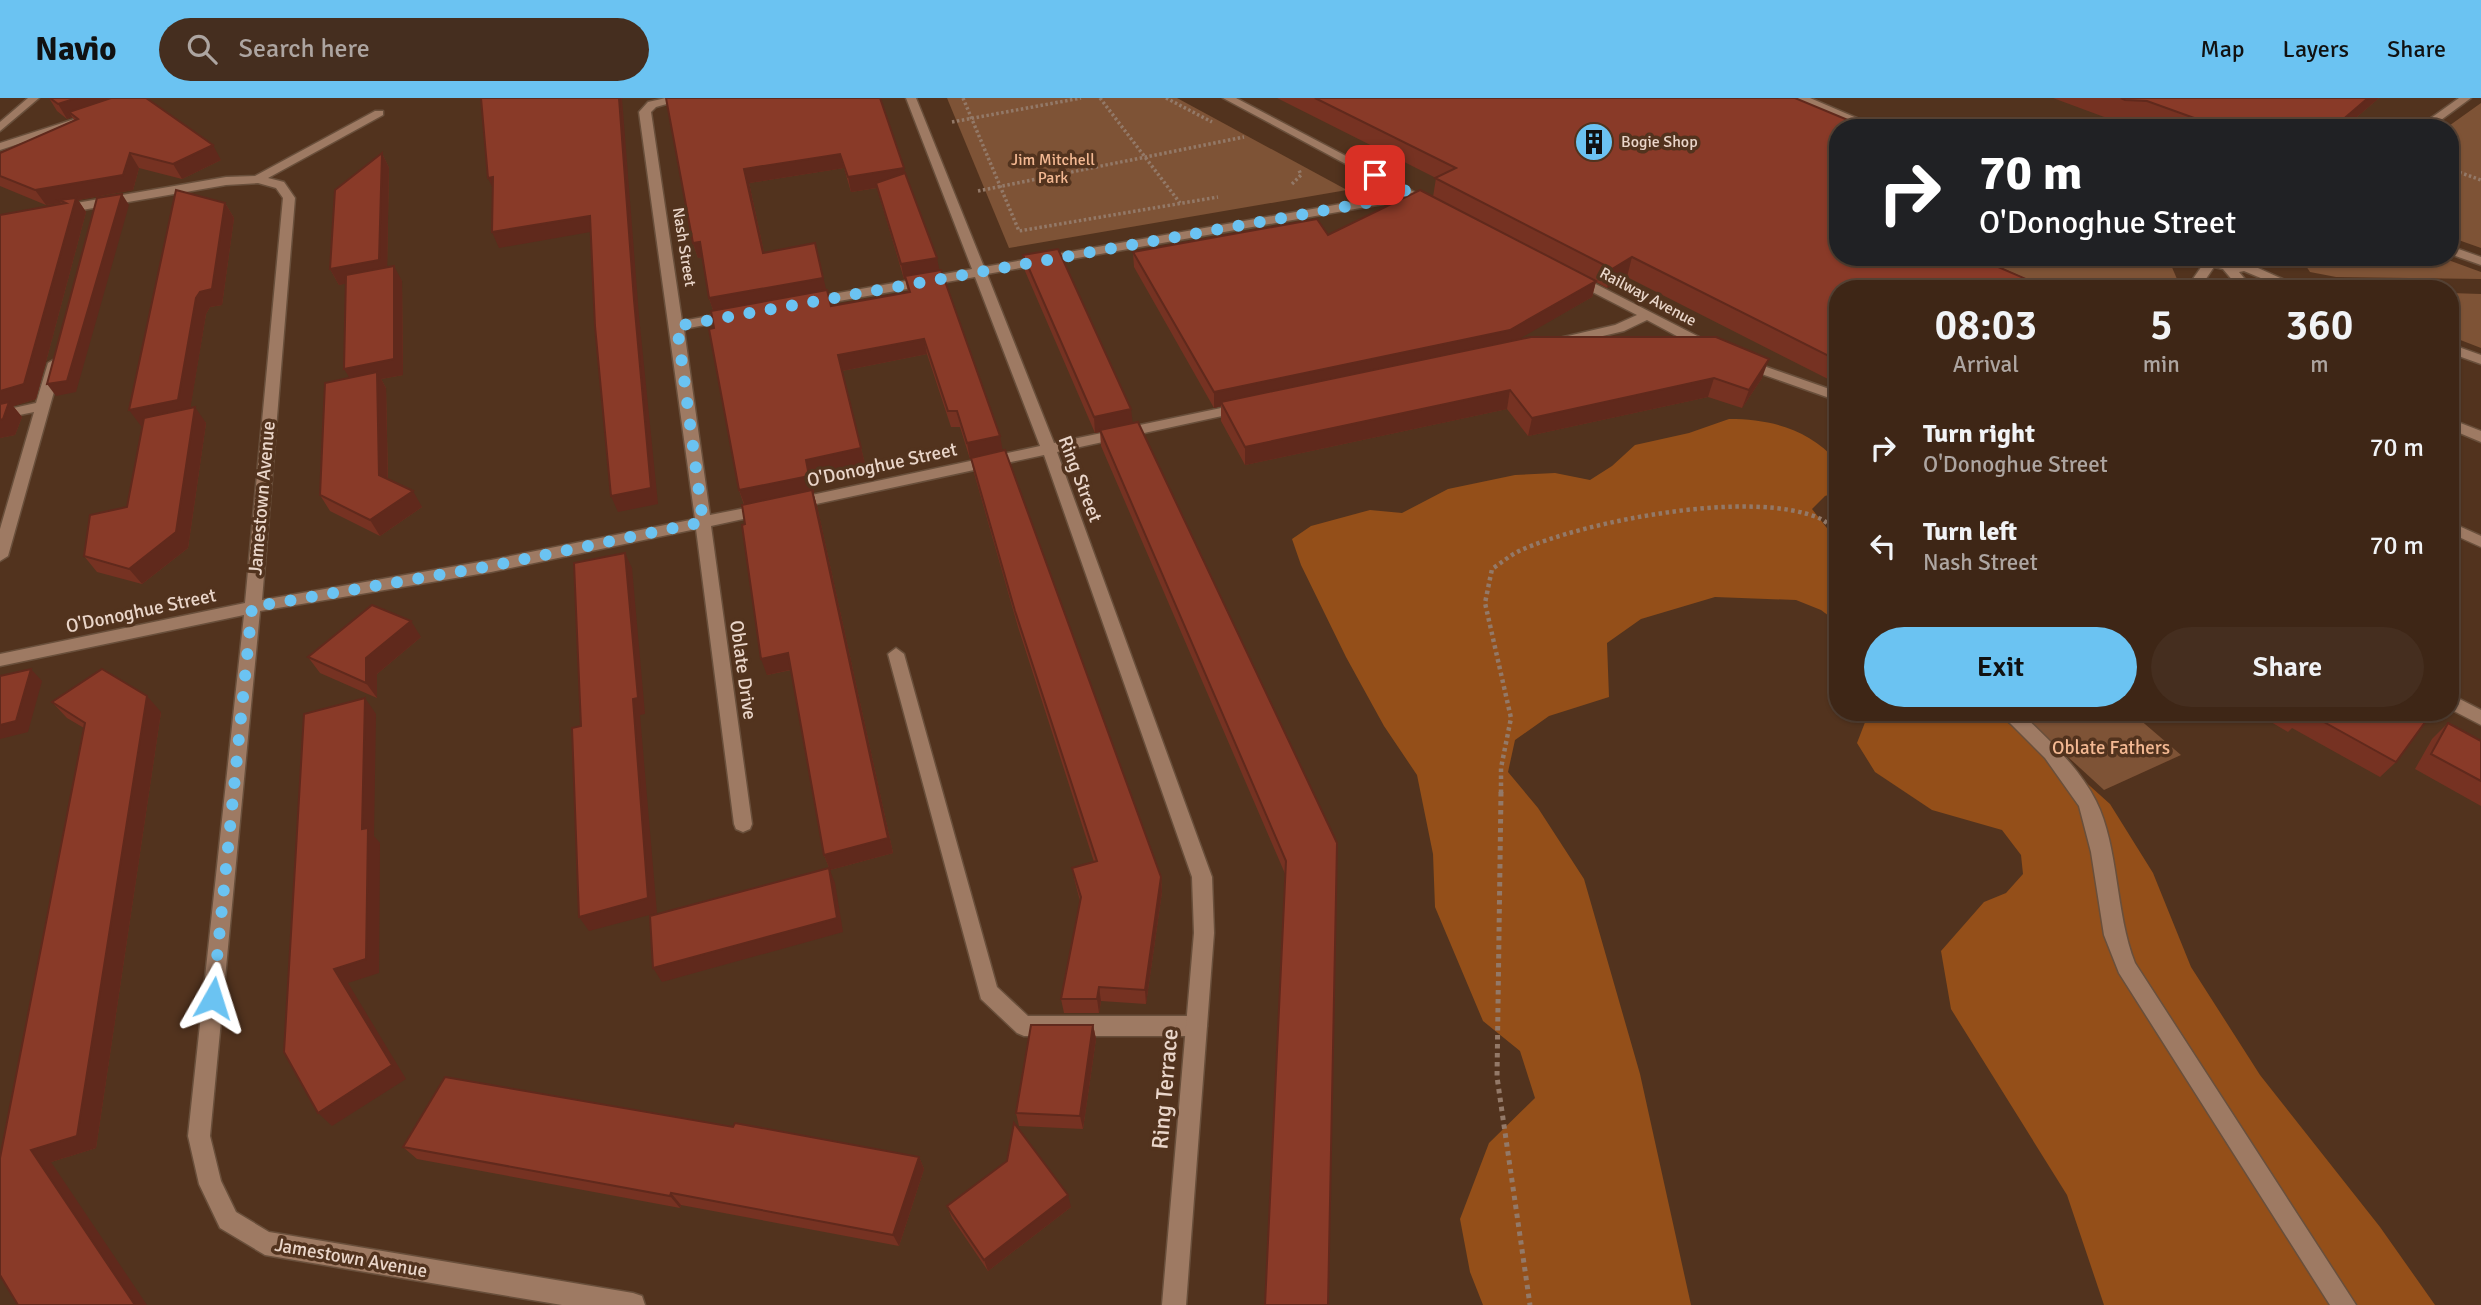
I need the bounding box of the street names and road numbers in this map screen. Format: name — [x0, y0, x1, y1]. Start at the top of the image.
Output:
street label: Nash Street — [668, 206, 700, 288]
street label: Railway Avenue — [1596, 263, 1700, 331]
street label: Jamestown Avenue — [243, 420, 281, 576]
street label: Ring Street — [1053, 432, 1108, 526]
street label: O'Donoghue Street — [805, 437, 960, 493]
street label: O'Donoghue Street — [64, 583, 219, 639]
street label: Oblate Drive — [724, 619, 762, 721]
street label: Ring Terrace — [1145, 1027, 1185, 1151]
street label: Jamestown Avenue — [273, 1233, 429, 1283]

